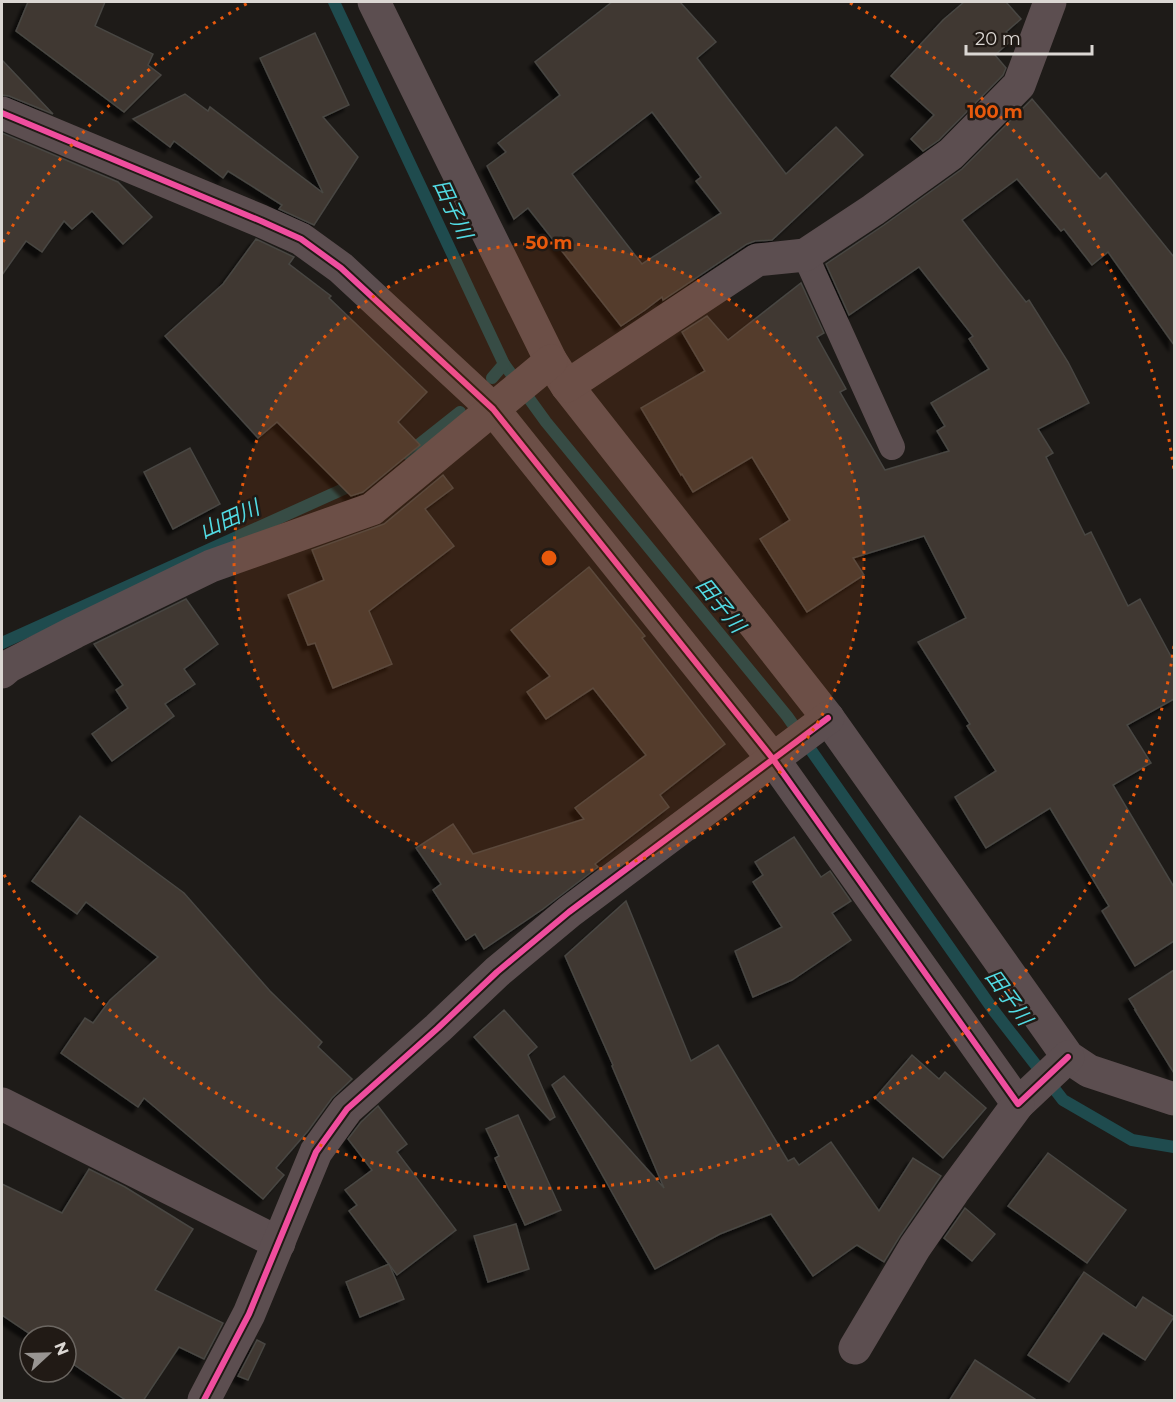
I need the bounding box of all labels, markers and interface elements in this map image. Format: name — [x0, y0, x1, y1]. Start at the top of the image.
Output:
scale bar — [966, 18, 1092, 56]
text: 20 m — [975, 28, 1021, 50]
text: 100 m — [967, 101, 1023, 123]
water label: 田子川 — [428, 175, 478, 245]
text: 50 m — [526, 232, 572, 254]
water label: 山田川 — [195, 494, 265, 543]
centre of rings — [539, 548, 559, 568]
water label: 田子川 — [691, 573, 752, 639]
water label: 田子川 — [980, 964, 1039, 1031]
north arrow — [18, 1324, 78, 1384]
text: N — [50, 1339, 73, 1358]

